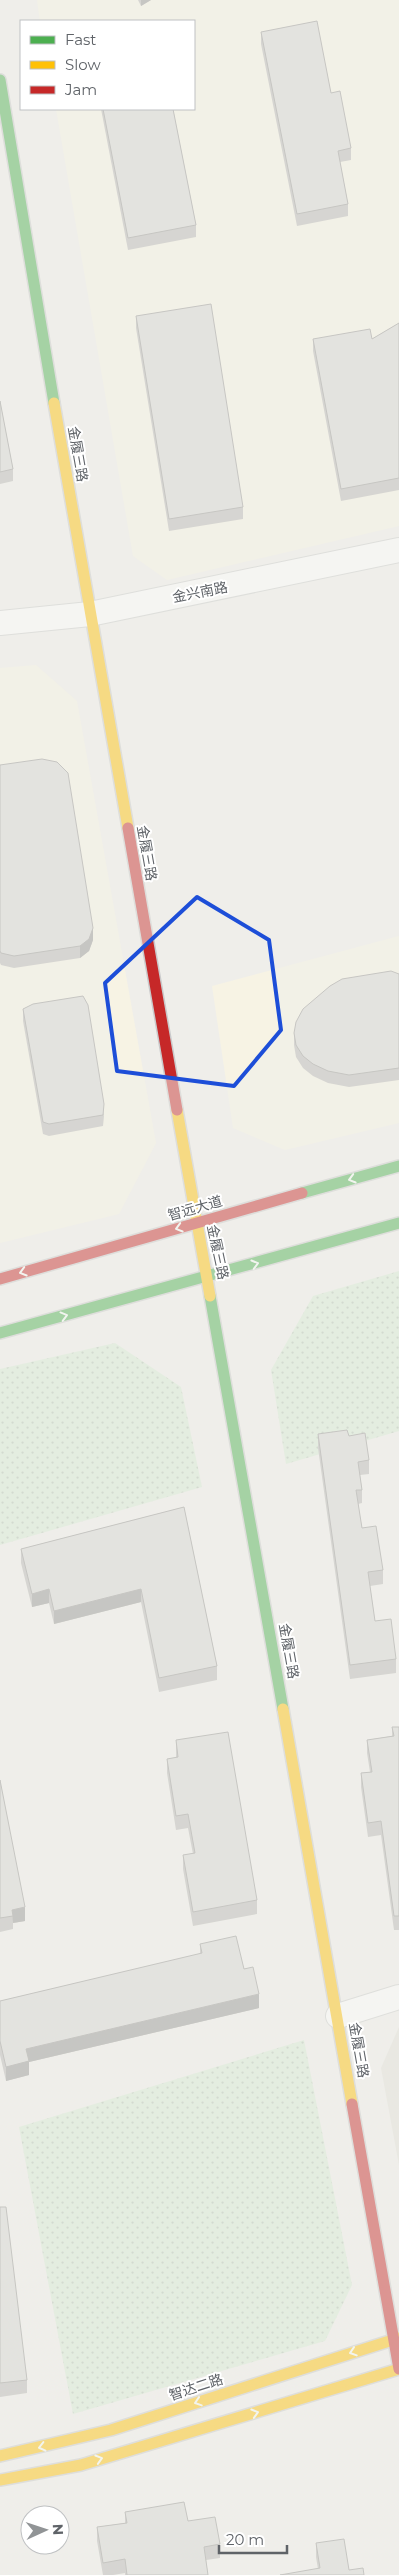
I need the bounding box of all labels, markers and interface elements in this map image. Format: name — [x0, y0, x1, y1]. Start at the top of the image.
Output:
legend — [20, 20, 195, 110]
text: Fast — [65, 30, 96, 49]
text: Slow — [65, 55, 101, 74]
text: Jam — [64, 80, 97, 99]
street label: 金履三路 — [64, 425, 92, 483]
street label: 金兴南路 — [171, 578, 229, 606]
street label: 金履三路 — [133, 824, 161, 882]
one-way arrow — [348, 1173, 357, 1184]
street label: 智远大道 — [166, 1192, 224, 1224]
one-way arrow — [175, 1223, 184, 1233]
street label: 金履三路 — [203, 1223, 233, 1281]
one-way arrow — [250, 1259, 259, 1270]
one-way arrow — [19, 1267, 27, 1277]
one-way arrow — [60, 1311, 68, 1322]
street label: 金履三路 — [275, 1622, 303, 1680]
street label: 金履三路 — [345, 2021, 373, 2079]
one-way arrow — [349, 2347, 357, 2357]
street label: 智达二路 — [167, 2370, 225, 2404]
one-way arrow — [194, 2396, 203, 2406]
one-way arrow — [250, 2408, 258, 2418]
one-way arrow — [37, 2441, 46, 2452]
one-way arrow — [94, 2455, 103, 2465]
north arrow — [20, 2505, 70, 2555]
scale bar — [219, 2522, 286, 2554]
text: N — [49, 2523, 67, 2535]
text: 20 m — [226, 2530, 264, 2549]

